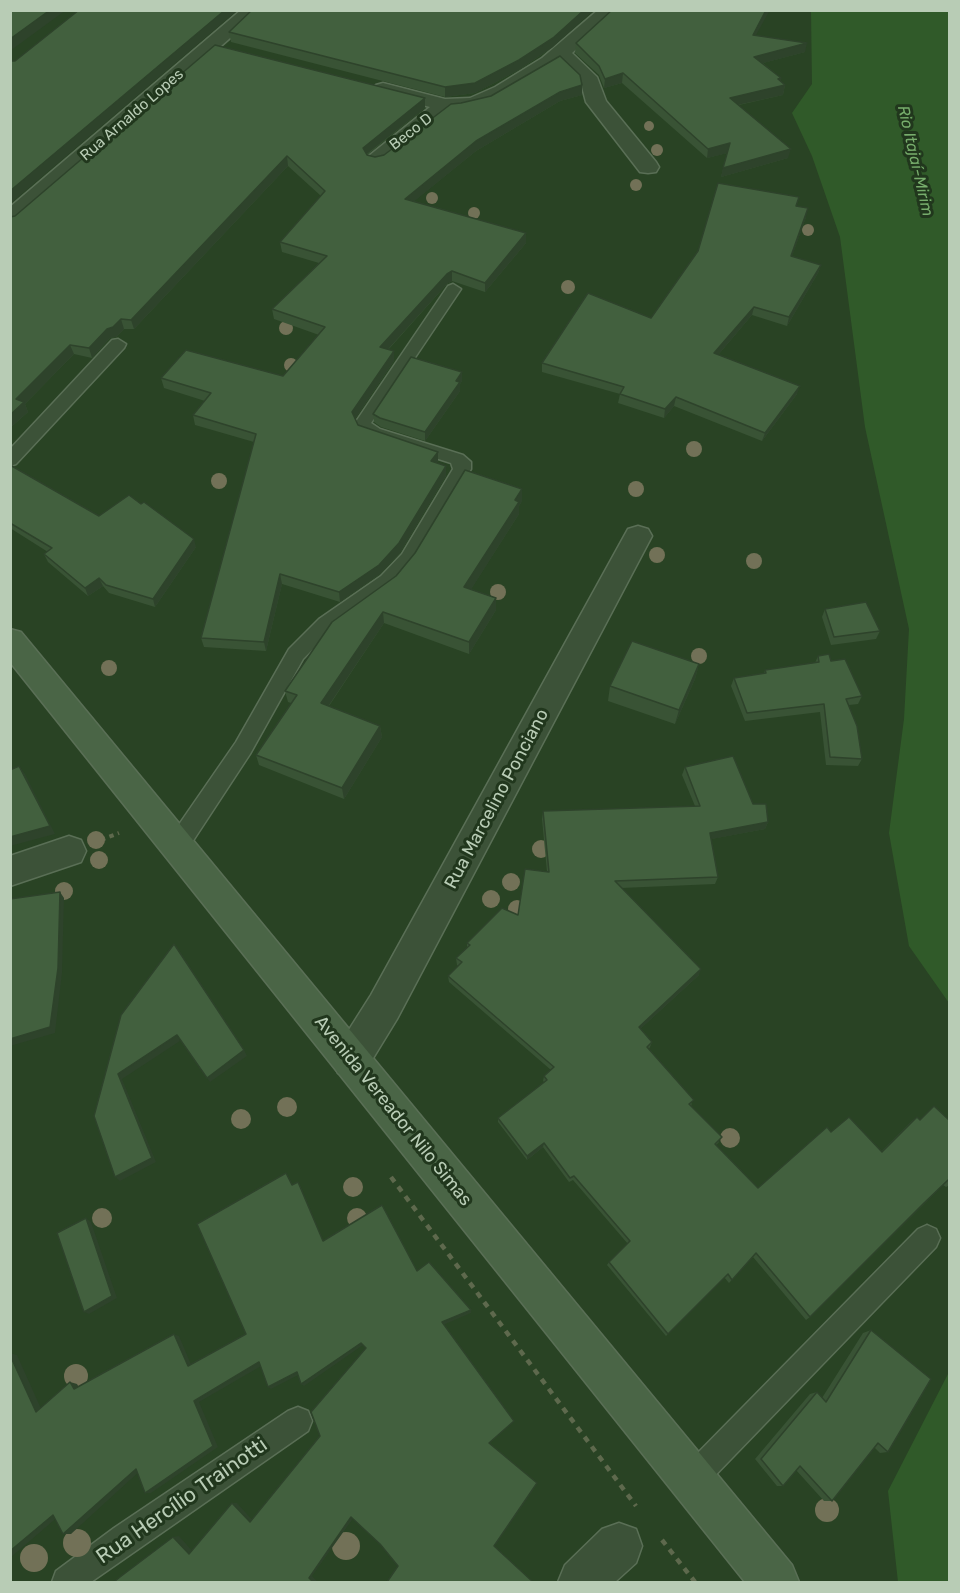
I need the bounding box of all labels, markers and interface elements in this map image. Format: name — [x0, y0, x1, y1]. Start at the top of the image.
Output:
street label: Rua Arnaldo Lopes — [77, 65, 187, 165]
water label: Rio Itajaí-Mirim — [893, 104, 937, 218]
street label: Beco D — [386, 110, 436, 154]
street label: Rua Marcelino Ponciano — [440, 705, 554, 893]
street label: Avenida Vereador Nilo Simas — [310, 1012, 476, 1210]
street label: Rua Hercílio Trainotti — [92, 1432, 272, 1570]

